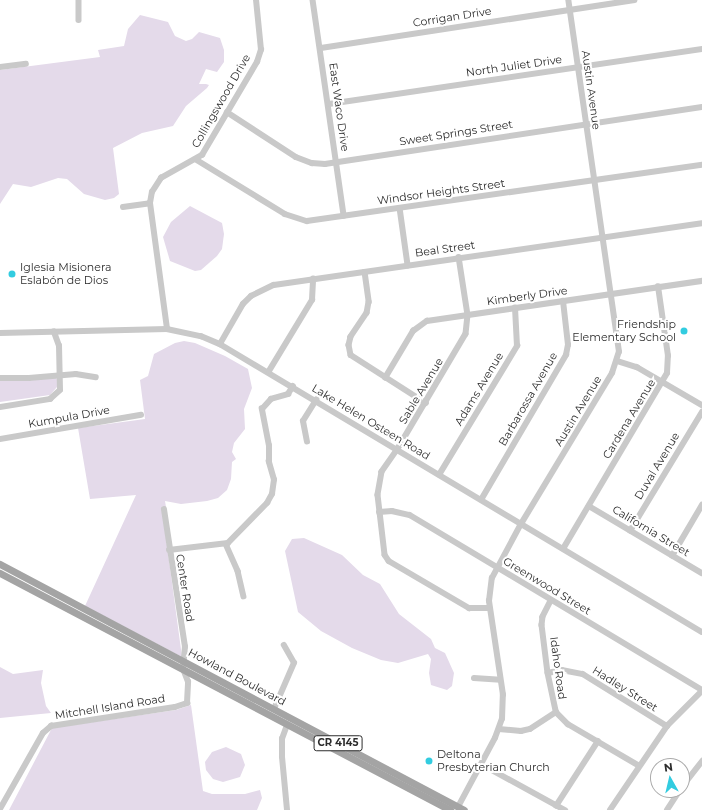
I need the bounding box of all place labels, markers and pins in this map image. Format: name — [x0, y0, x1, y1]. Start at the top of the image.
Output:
place label: Iglesia Misionera Eslabón de Dios — [20, 261, 111, 287]
marker: Iglesia Misionera Eslabón de Dios — [7, 269, 17, 279]
place label: Friendship Elementary School — [572, 318, 676, 344]
marker: Friendship Elementary School — [679, 326, 689, 336]
place label: Deltona Presbyterian Church — [437, 748, 550, 774]
marker: Deltona Presbyterian Church — [424, 756, 434, 766]

